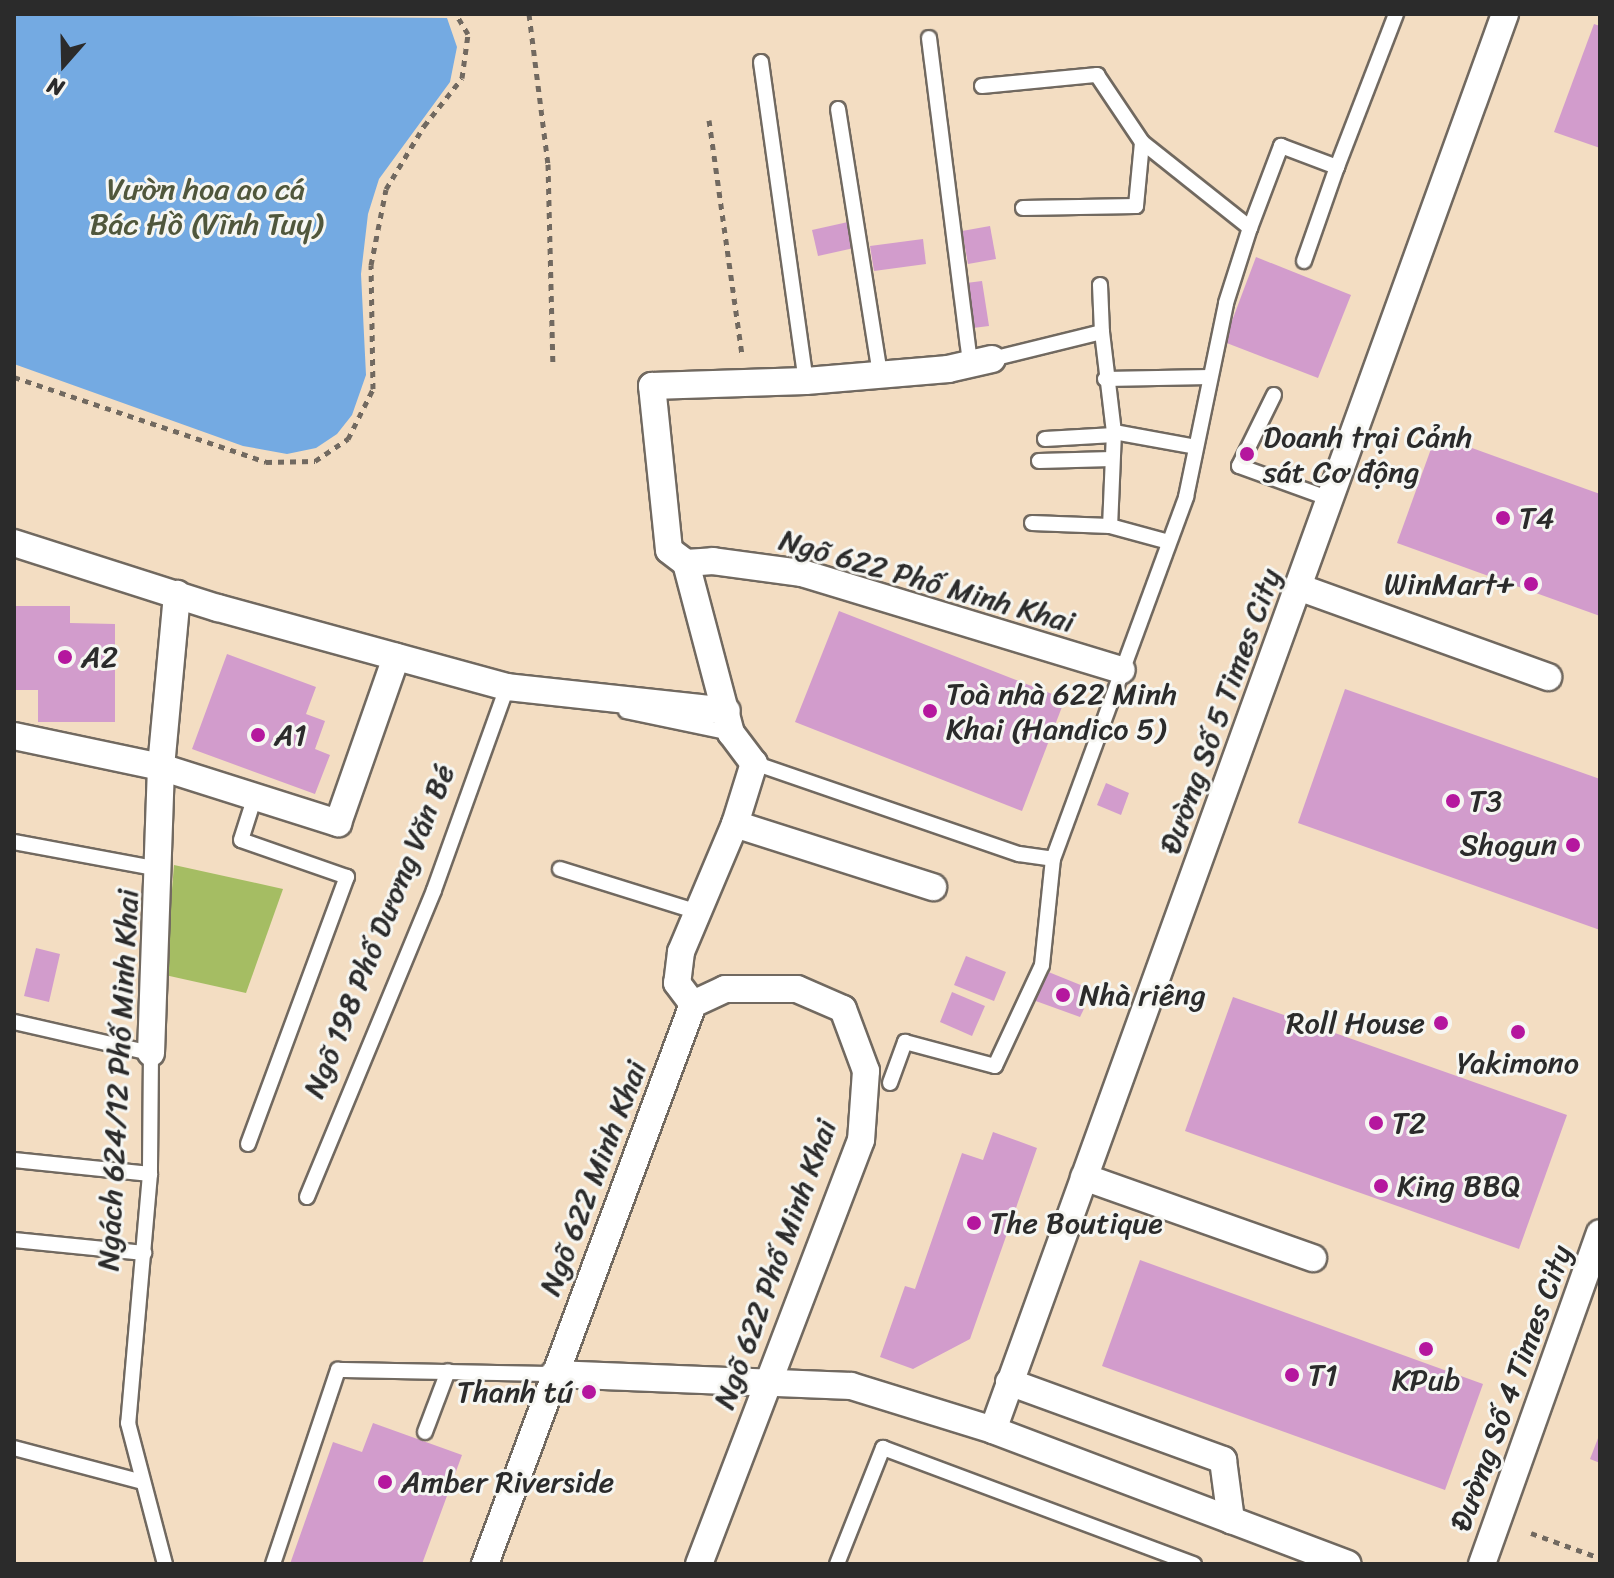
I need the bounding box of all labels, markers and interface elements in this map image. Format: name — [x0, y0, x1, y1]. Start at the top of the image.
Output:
north arrow — [24, 24, 104, 104]
text: N — [42, 66, 69, 108]
park label: Vườn hoa ao cá Bác Hồ (Vĩnh Tuy) — [89, 171, 323, 242]
place label: Doanh trại Cảnh sát Cơ động — [1263, 419, 1473, 490]
marker: Doanh trại Cảnh sát Cơ động — [1238, 445, 1256, 463]
place label: T4 — [1519, 500, 1554, 536]
marker: T4 — [1494, 509, 1512, 527]
street label: Ngõ 622 Phố Minh Khai — [775, 522, 1079, 640]
street label: Đường Số 5 Times City — [1151, 563, 1289, 859]
place label: WinMart+ — [1384, 566, 1515, 602]
marker: WinMart+ — [1522, 575, 1540, 593]
place label: A2 — [81, 639, 118, 675]
marker: A2 — [56, 648, 74, 666]
place label: Toà nhà 622 Minh Khai (Handico 5) — [946, 676, 1177, 746]
marker: Toà nhà 622 Minh Khai (Handico 5) — [921, 702, 939, 720]
place label: A1 — [274, 717, 307, 753]
marker: A1 — [249, 726, 267, 744]
street label: Ngõ 198 Phố Dương Văn Bé — [296, 759, 462, 1103]
place label: T3 — [1469, 783, 1502, 819]
marker: T3 — [1444, 792, 1462, 810]
place label: Shogun — [1460, 827, 1557, 863]
marker: Shogun — [1564, 836, 1582, 854]
street label: Ngách 624/12 Phố Minh Khai — [90, 888, 146, 1272]
place label: Nhà riêng — [1079, 977, 1206, 1013]
marker: Nhà riêng — [1054, 986, 1072, 1004]
place label: Roll House — [1286, 1005, 1425, 1041]
marker: Roll House — [1432, 1014, 1450, 1032]
marker: Yakimono — [1509, 1023, 1527, 1041]
place label: Yakimono — [1457, 1045, 1579, 1081]
street label: Ngõ 622 Minh Khai — [532, 1056, 654, 1300]
place label: T2 — [1392, 1105, 1426, 1141]
street label: Ngõ 622 Phố Minh Khai — [706, 1114, 844, 1414]
marker: T2 — [1367, 1114, 1385, 1132]
place label: King BBQ — [1397, 1168, 1520, 1204]
marker: King BBQ — [1372, 1177, 1390, 1195]
place label: The Boutique — [990, 1205, 1163, 1241]
marker: The Boutique — [965, 1214, 983, 1232]
street label: Đường Số 4 Times City — [1442, 1240, 1580, 1536]
marker: KPub — [1417, 1340, 1435, 1358]
place label: T1 — [1308, 1357, 1338, 1393]
place label: KPub — [1392, 1362, 1460, 1398]
marker: T1 — [1283, 1366, 1301, 1384]
place label: Thanh tú — [457, 1374, 573, 1410]
marker: Thanh tú — [580, 1383, 598, 1401]
place label: Amber Riverside — [401, 1464, 615, 1500]
marker: Amber Riverside — [376, 1473, 394, 1491]

